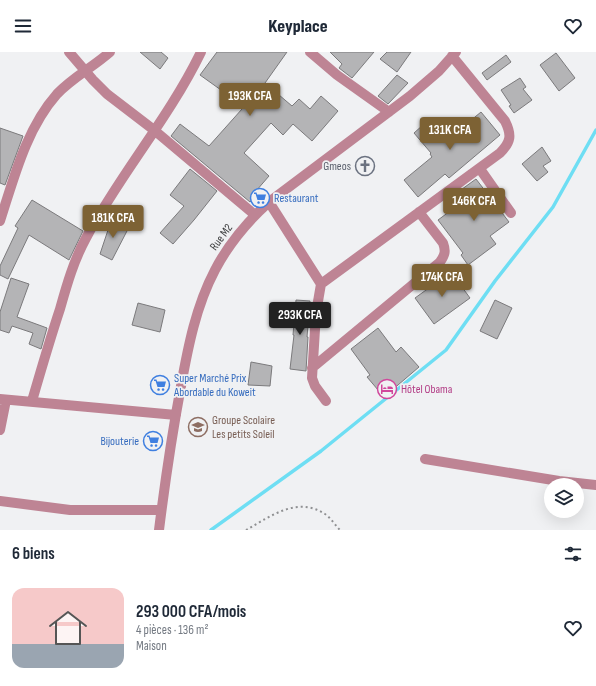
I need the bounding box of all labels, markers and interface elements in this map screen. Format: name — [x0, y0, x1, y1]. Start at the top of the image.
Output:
icon: menu — [12, 15, 34, 37]
icon: heart — [562, 15, 584, 37]
text: Keyplace — [268, 16, 328, 37]
pin: 193K CFA — [209, 83, 291, 117]
text: 193K CFA — [228, 88, 272, 104]
pin: 131K CFA — [409, 117, 491, 151]
text: 131K CFA — [429, 122, 471, 138]
church icon: Gmeos — [354, 155, 376, 177]
place label: Gmeos — [323, 159, 351, 174]
supermarket icon: Restaurant — [249, 187, 271, 209]
pin: 146K CFA — [433, 188, 515, 222]
place label: Restaurant — [274, 191, 319, 206]
text: 146K CFA — [452, 193, 496, 209]
pin: 181K CFA — [72, 205, 154, 239]
text: 181K CFA — [92, 210, 134, 226]
street label: Rue M2 — [207, 221, 236, 254]
pin: 174K CFA — [401, 264, 483, 298]
text: 174K CFA — [421, 269, 463, 285]
pin: 293K CFA — [259, 302, 341, 336]
text: 293K CFA — [278, 307, 322, 323]
place label: Super Marché Prix Abordable du Koweit — [173, 371, 256, 400]
supermarket icon: Super Marché Prix Abordable du Koweit — [149, 374, 171, 396]
hotel icon: Hôtel Obama — [376, 378, 398, 400]
place label: Hôtel Obama — [401, 382, 453, 397]
place label: Groupe Scolaire Les petits Soleil — [212, 413, 275, 442]
school or university icon: Groupe Scolaire Les petits Soleil — [187, 416, 209, 438]
supermarket icon: Bijouterie — [142, 430, 164, 452]
place label: Bijouterie — [100, 434, 139, 449]
map controls — [544, 478, 584, 518]
button: layers — [544, 478, 584, 518]
icon: filters — [562, 543, 584, 565]
text: 6 biens — [12, 544, 55, 564]
text: 293 000 CFA/mois — [136, 602, 246, 622]
icon: home — [44, 604, 92, 652]
icon: heart — [562, 617, 584, 639]
text: 4 pièces · 136 m² — [136, 622, 208, 638]
text: Maison — [136, 638, 167, 654]

